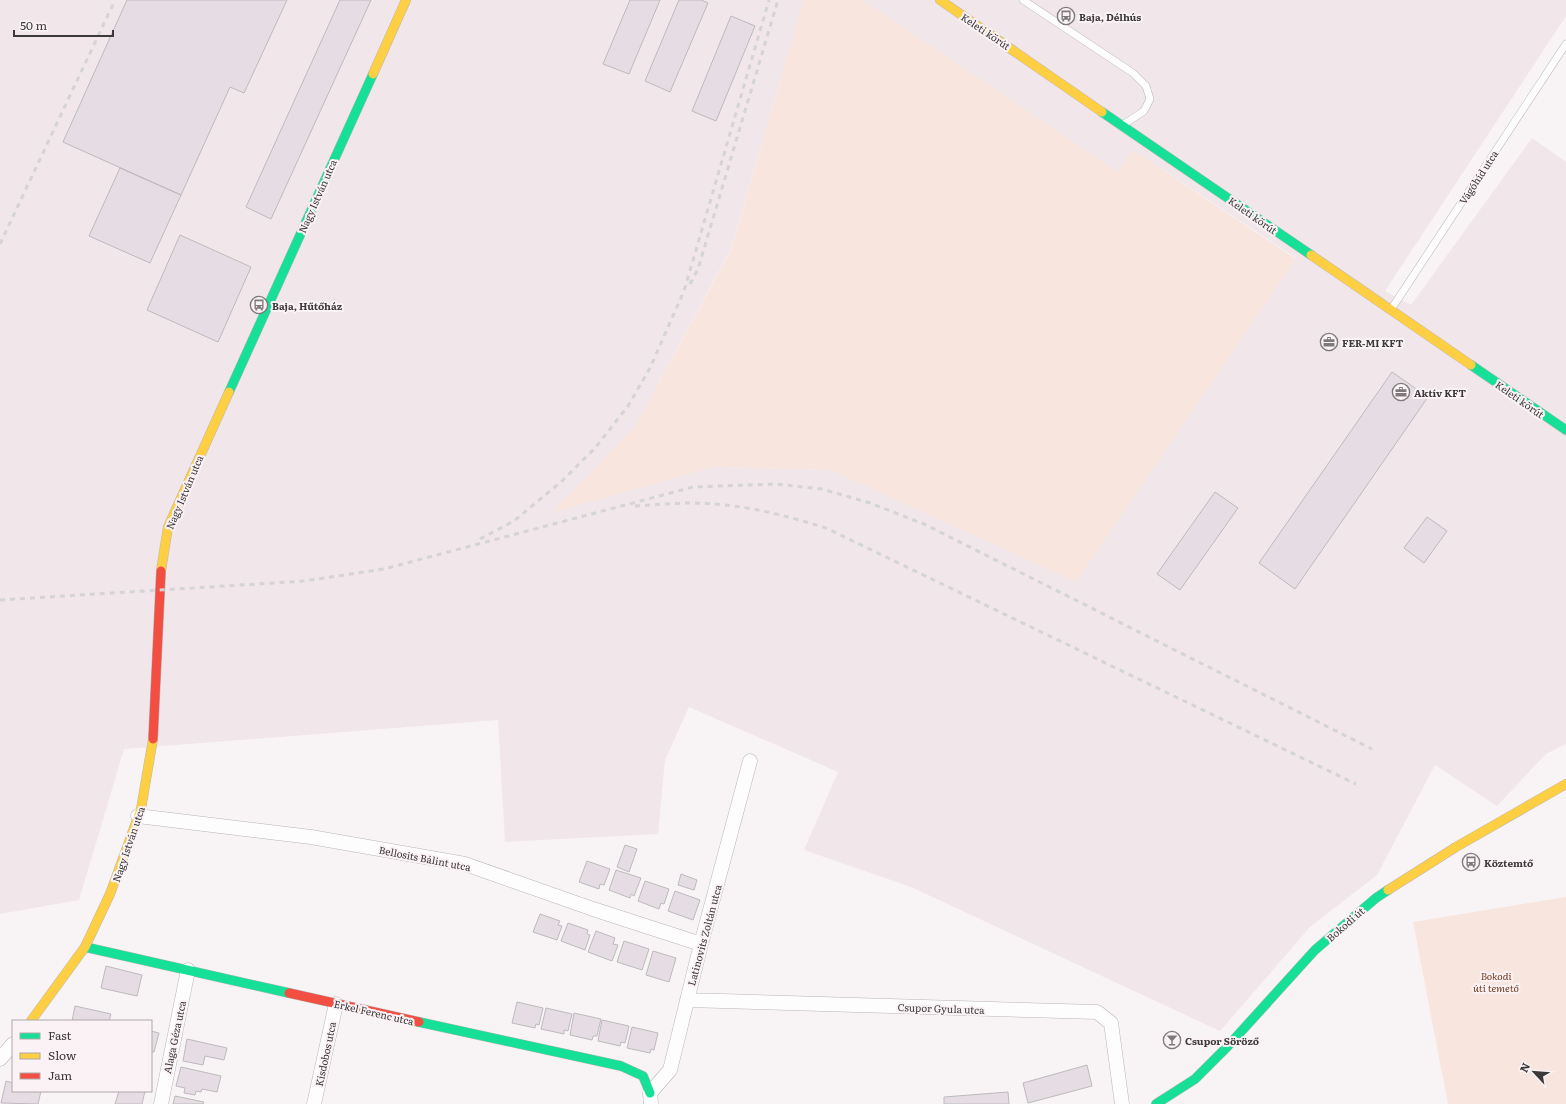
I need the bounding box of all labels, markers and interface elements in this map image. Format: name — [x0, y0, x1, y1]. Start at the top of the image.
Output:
bus stop icon: Baja, Délhús — [1056, 6, 1076, 26]
street label: Keleti körút — [958, 9, 1014, 53]
place label: Baja, Délhús — [1079, 9, 1141, 24]
scale bar — [14, 12, 113, 38]
text: 50 m — [20, 16, 47, 34]
street label: Vágóhíd utca — [1455, 147, 1501, 207]
street label: Nagy István utca — [294, 156, 340, 235]
street label: Keleti körút — [1226, 193, 1280, 237]
bus stop icon: Baja, Hűtőház — [249, 295, 269, 315]
place label: Baja, Hűtőház — [272, 298, 343, 313]
office icon: FER-MI KFT — [1319, 332, 1339, 352]
place label: FER-MI KFT — [1342, 335, 1404, 350]
street label: Keleti körút — [1493, 377, 1547, 421]
office icon: Aktív KFT — [1391, 382, 1411, 402]
place label: Aktív KFT — [1414, 385, 1466, 400]
street label: Nagy István utca — [162, 452, 207, 531]
street label: Nagy István utca — [108, 804, 148, 884]
street label: Bellosits Bálint utca — [378, 842, 473, 874]
bus stop icon: Köztemtő — [1461, 852, 1481, 872]
place label: Köztemtő — [1484, 855, 1533, 870]
street label: Latinovits Zoltán utca — [683, 882, 725, 987]
street label: Bokodi út — [1323, 903, 1367, 945]
park label: Bokodi úti temető — [1473, 968, 1520, 995]
street label: Erkel Ferenc utca — [332, 995, 416, 1029]
street label: Alaga Géza utca — [159, 999, 189, 1075]
street label: Csupor Gyula utca — [897, 999, 985, 1017]
legend — [12, 1020, 152, 1092]
street label: Kisdobos utca — [311, 1020, 339, 1088]
text: Fast — [48, 1026, 72, 1044]
bar icon: Csupor Söröző — [1162, 1030, 1182, 1050]
place label: Csupor Söröző — [1185, 1033, 1259, 1048]
text: Slow — [48, 1046, 77, 1064]
north arrow — [1514, 1052, 1554, 1092]
text: N — [1515, 1060, 1533, 1075]
text: Jam — [48, 1066, 73, 1084]

